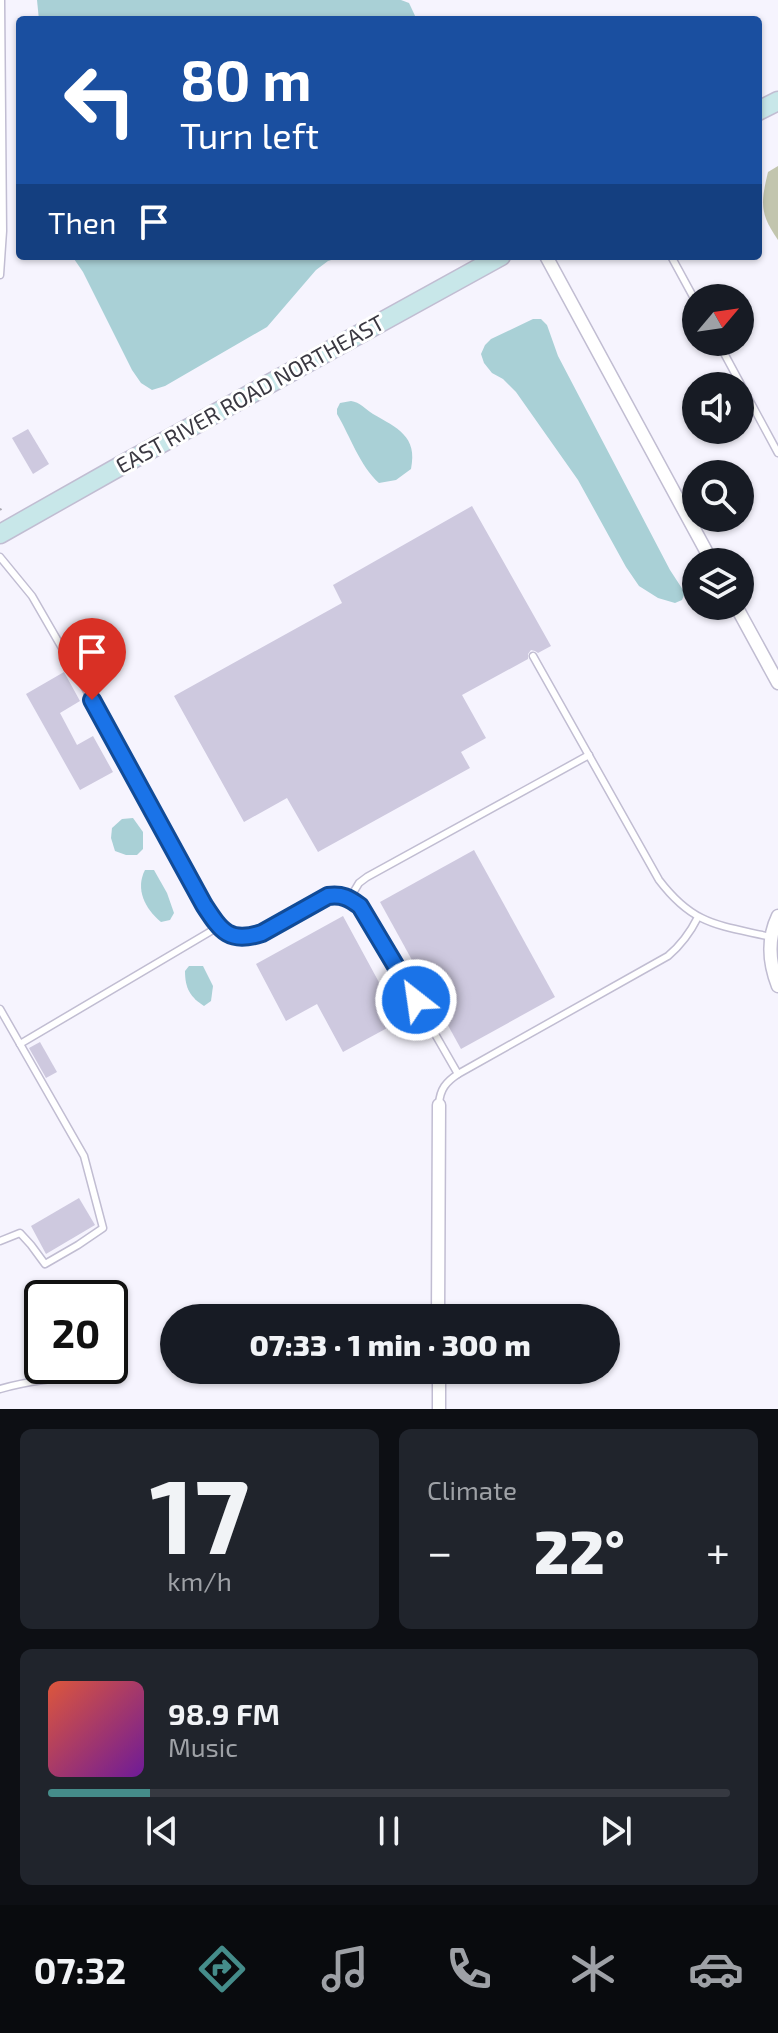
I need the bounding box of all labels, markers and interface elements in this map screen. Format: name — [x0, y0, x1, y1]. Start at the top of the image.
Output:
text: 80 m — [180, 45, 312, 112]
icon: left — [48, 48, 152, 152]
text: Turn left — [180, 113, 319, 156]
icon: arrive — [132, 200, 176, 244]
text: Then — [48, 204, 116, 240]
north arrow — [682, 284, 754, 356]
map controls — [682, 284, 754, 620]
street label: EAST RIVER ROAD NORTHEAST — [111, 308, 388, 478]
button: sound — [682, 372, 754, 444]
button: search — [682, 460, 754, 532]
button: layers — [682, 548, 754, 620]
pin — [58, 618, 126, 700]
icon: arrive — [70, 630, 114, 674]
position arrow — [374, 958, 458, 1042]
speed limit sign: 20 — [24, 1280, 128, 1384]
text: 07:33 · 1 min · 300 m — [249, 1326, 531, 1362]
text: 17 — [150, 1450, 249, 1575]
text: Climate — [427, 1474, 517, 1505]
text: 22° — [534, 1514, 625, 1586]
text: − — [427, 1524, 453, 1577]
text: + — [706, 1524, 730, 1577]
text: km/h — [167, 1565, 232, 1596]
text: 98.9 FM — [168, 1695, 280, 1731]
text: Music — [168, 1731, 238, 1762]
icon: previous — [140, 1809, 184, 1853]
icon: pause — [367, 1809, 411, 1853]
icon: next — [594, 1809, 638, 1853]
icon: directions — [194, 1941, 250, 1997]
icon: music — [317, 1941, 373, 1997]
icon: phone — [441, 1941, 497, 1997]
icon: climate — [565, 1941, 621, 1997]
icon: car — [688, 1941, 744, 1997]
text: 07:32 — [34, 1948, 126, 1991]

